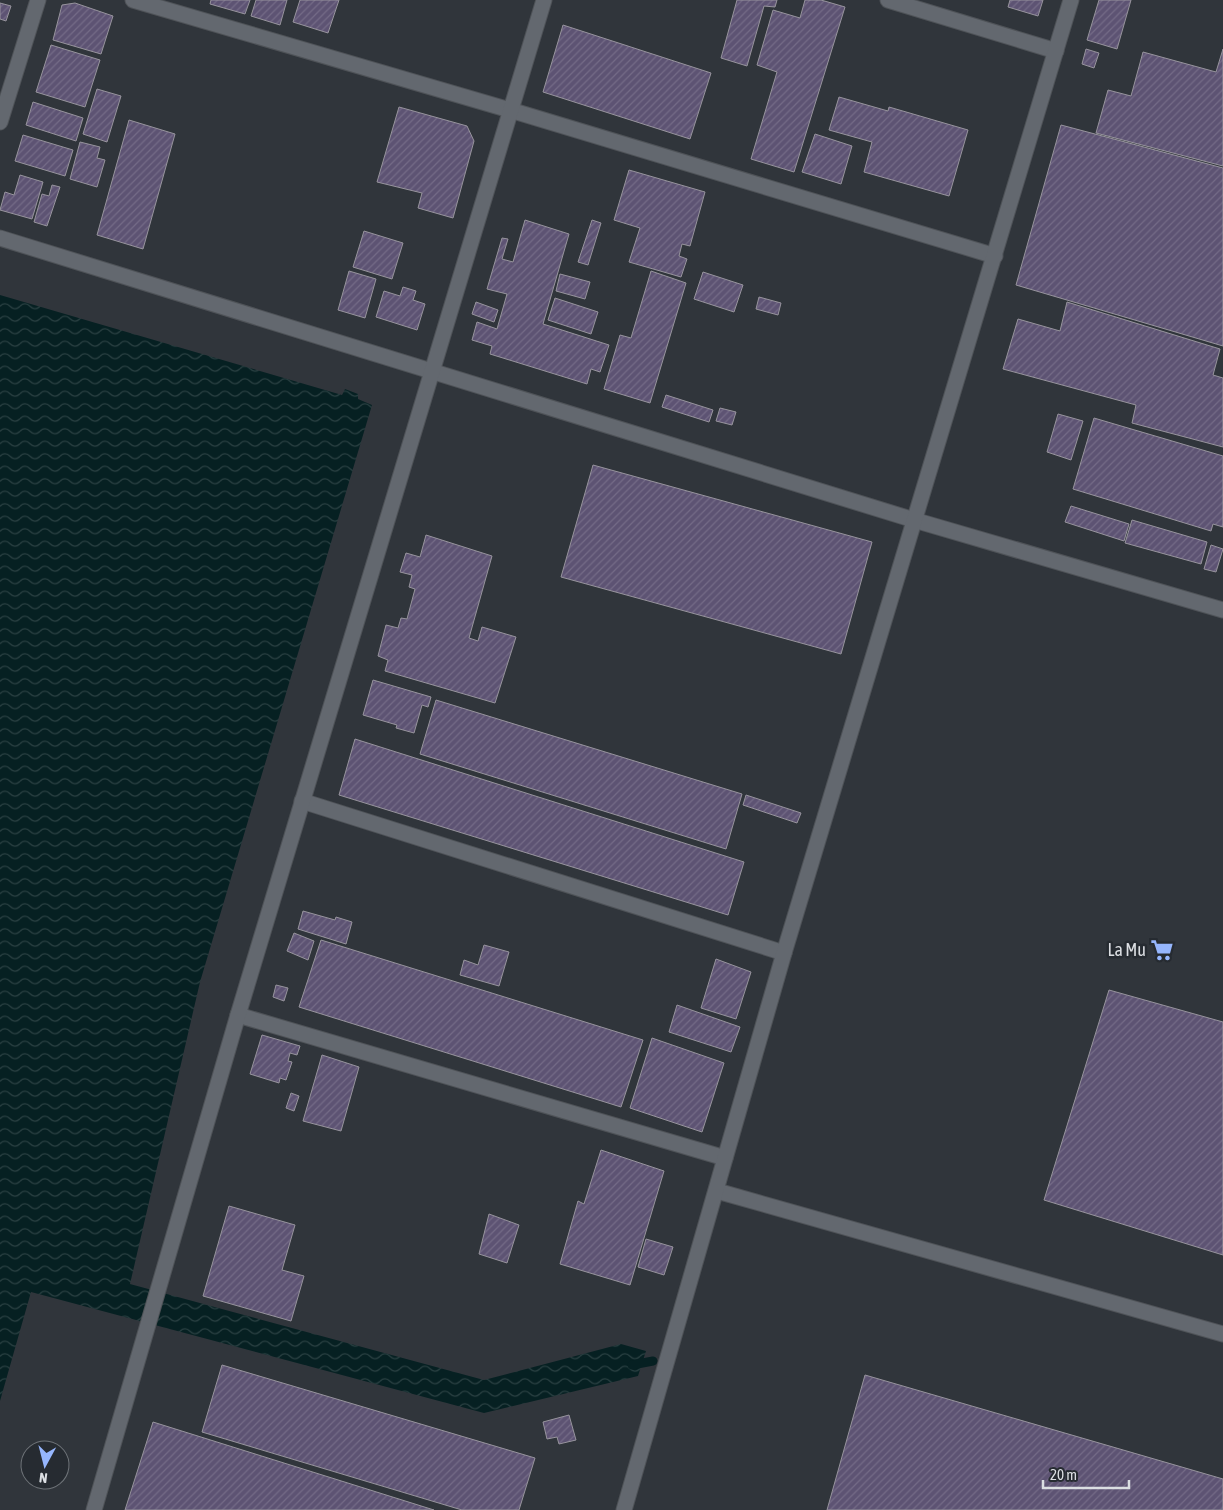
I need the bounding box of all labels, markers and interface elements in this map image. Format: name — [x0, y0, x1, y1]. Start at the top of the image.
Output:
supermarket icon: La Mu — [1149, 937, 1175, 963]
place label: La Mu — [1107, 939, 1146, 960]
north arrow — [20, 1440, 70, 1490]
scale bar — [1043, 1458, 1129, 1490]
text: 20 m — [1050, 1466, 1077, 1483]
text: N — [38, 1469, 48, 1486]

